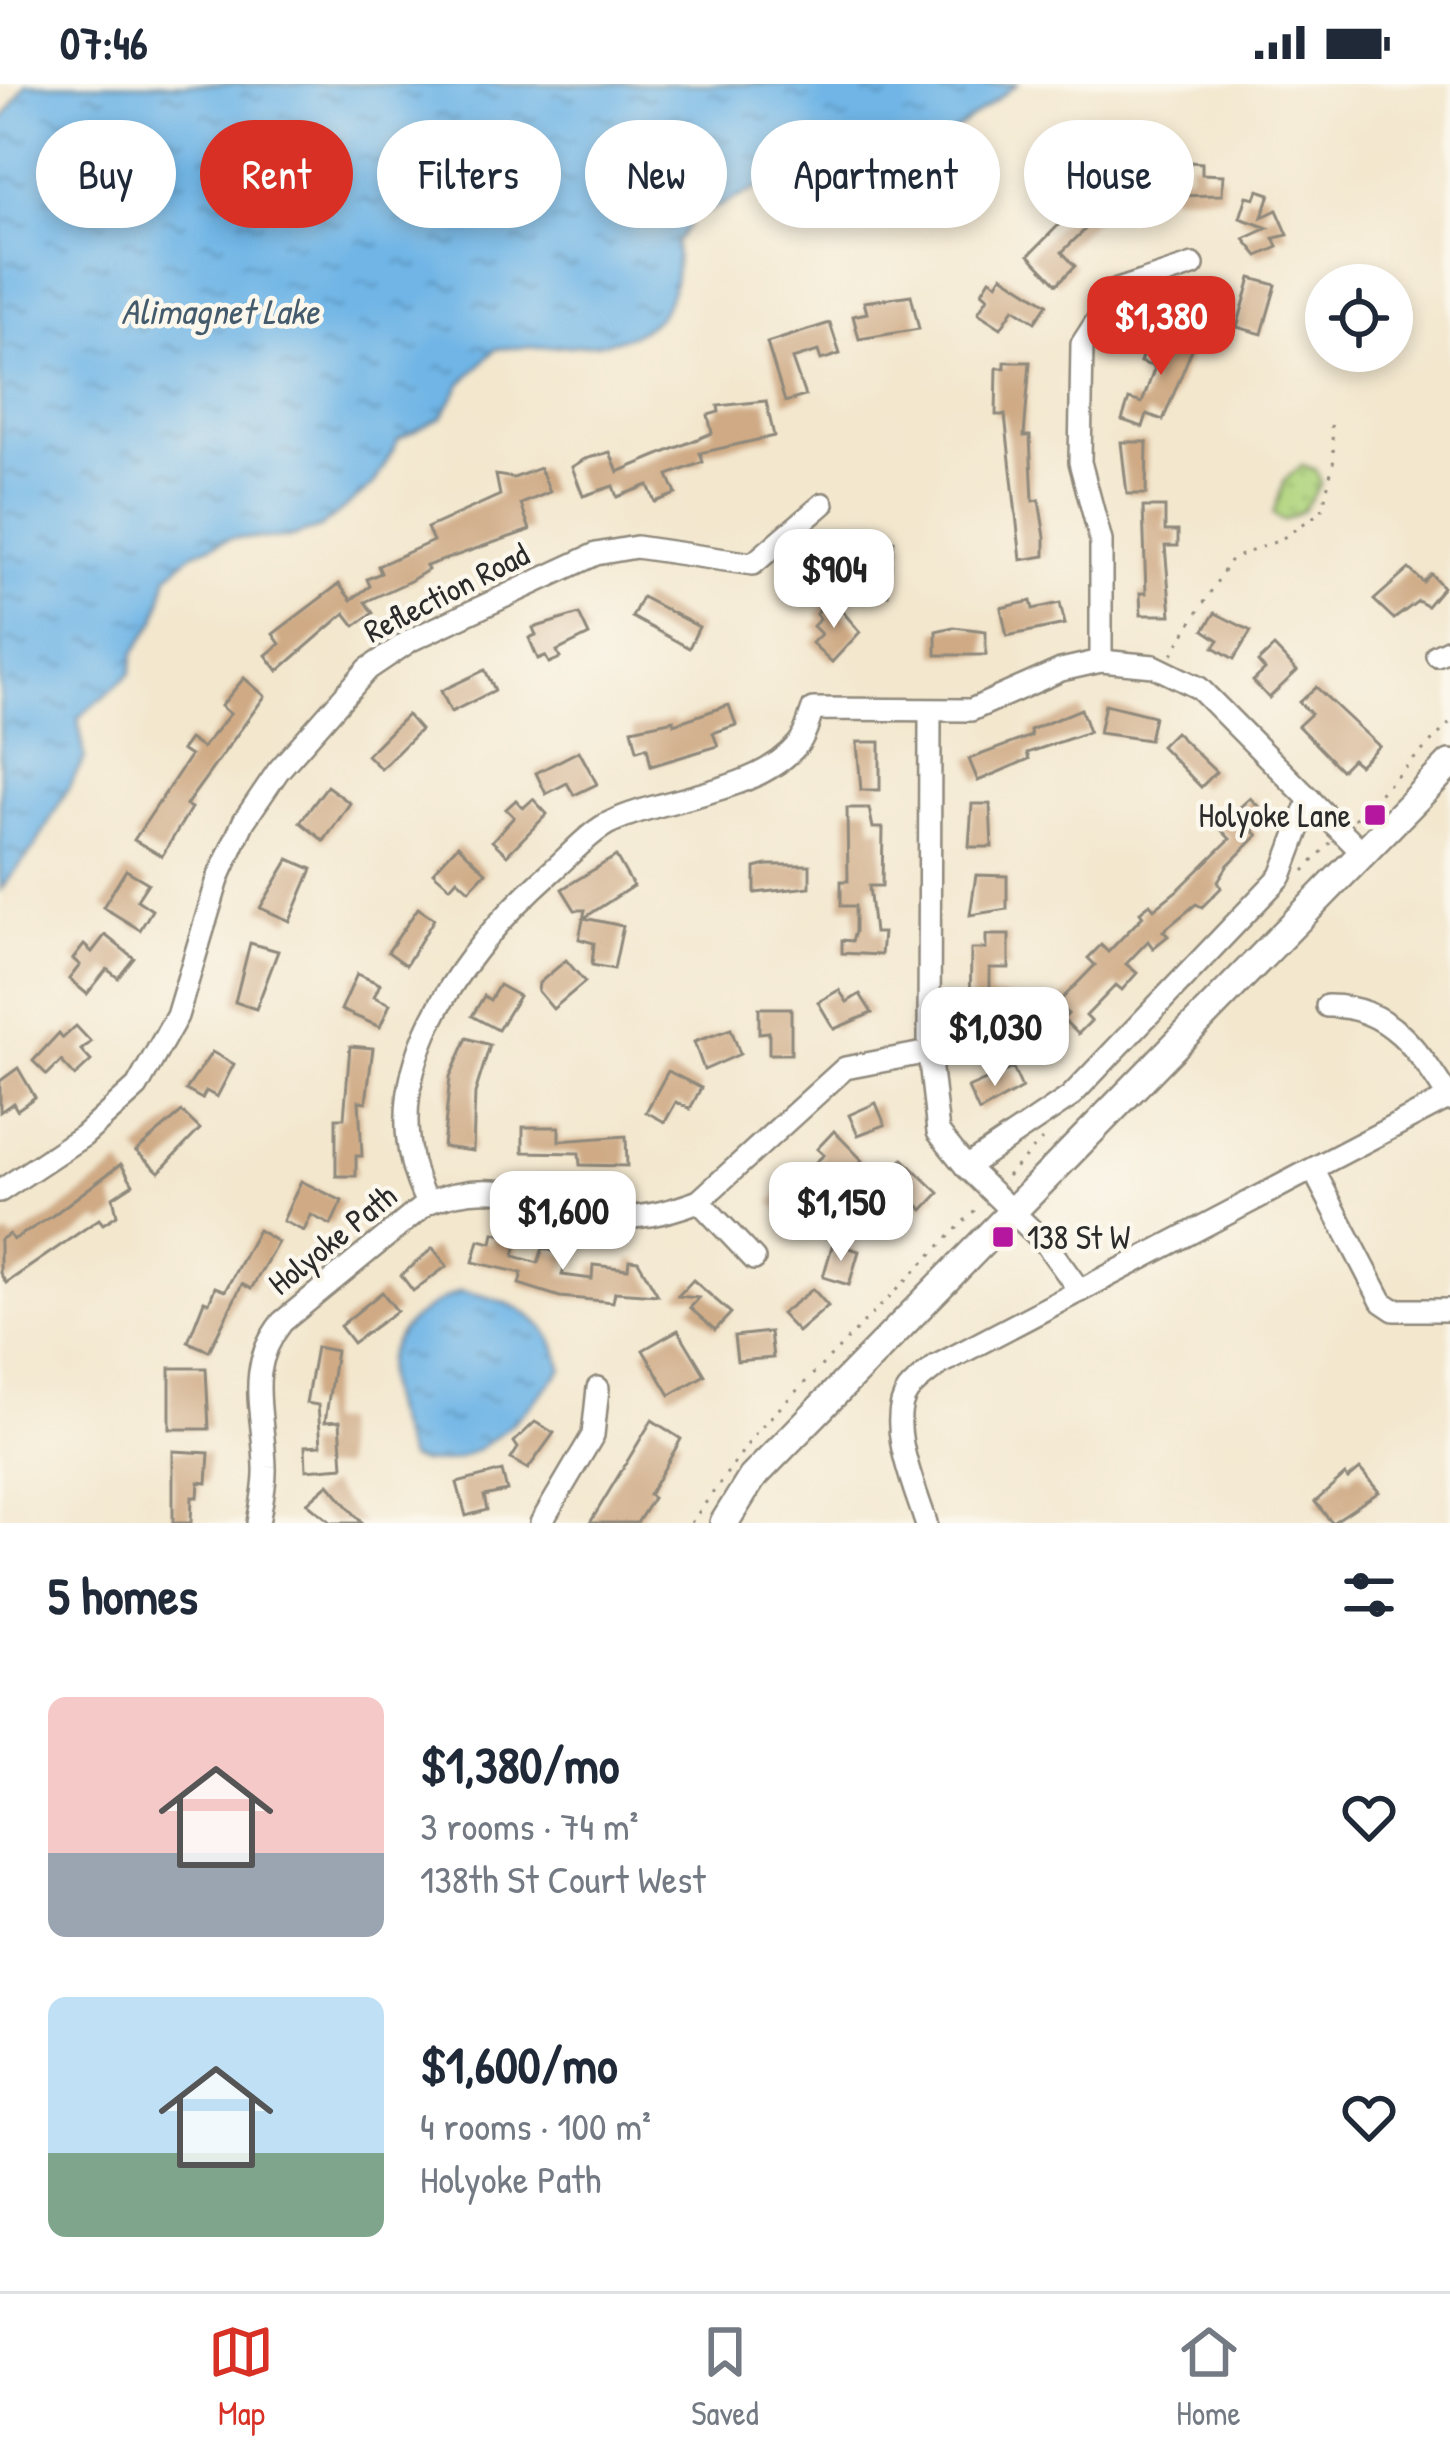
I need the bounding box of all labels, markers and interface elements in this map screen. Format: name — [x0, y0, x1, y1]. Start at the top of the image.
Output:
text: 07:46 — [60, 12, 148, 73]
chip: Buy — [36, 120, 176, 228]
chip: Rent — [200, 120, 353, 228]
chip: Filters — [377, 120, 561, 228]
chip: New — [585, 120, 727, 228]
chip: Apartment — [751, 120, 1000, 228]
chip: House — [1024, 120, 1194, 228]
map controls — [1305, 264, 1413, 372]
button: locate — [1305, 264, 1413, 372]
pin: $1,380 — [1063, 276, 1259, 378]
water label: Alimagnet Lake — [121, 286, 321, 336]
text: $1,380 — [1114, 288, 1208, 341]
pin: $904 — [763, 529, 905, 631]
street label: Reflection Road — [356, 532, 536, 652]
text: $904 — [801, 541, 867, 594]
place label: Holyoke Lane — [1199, 793, 1351, 838]
marker: Holyoke Lane — [1362, 802, 1388, 828]
pin: $1,030 — [897, 987, 1093, 1089]
text: $1,030 — [948, 999, 1042, 1052]
pin: $1,150 — [743, 1162, 939, 1264]
pin: $1,600 — [465, 1171, 661, 1273]
street label: Holyoke Path — [259, 1174, 406, 1305]
text: $1,150 — [796, 1174, 886, 1227]
text: $1,600 — [517, 1183, 609, 1236]
place label: 138 St W — [1027, 1215, 1130, 1259]
marker: 138 St W — [990, 1224, 1016, 1250]
text: 5 homes — [48, 1561, 198, 1630]
icon: filters — [1336, 1562, 1402, 1628]
text: $1,380/mo — [420, 1730, 619, 1799]
icon: home — [144, 1745, 288, 1889]
icon: heart — [1336, 1784, 1402, 1850]
text: 3 rooms · 74 m² — [420, 1799, 639, 1852]
text: 138th St Court West — [420, 1852, 706, 1905]
text: $1,600/mo — [420, 2030, 618, 2099]
icon: home — [144, 2045, 288, 2189]
icon: heart — [1336, 2084, 1402, 2150]
text: 4 rooms · 100 m² — [420, 2099, 651, 2152]
text: Holyoke Path — [420, 2152, 601, 2205]
tab: Map — [208, 2319, 274, 2435]
tab: Saved — [691, 2319, 759, 2435]
tab: Home — [1176, 2319, 1242, 2435]

